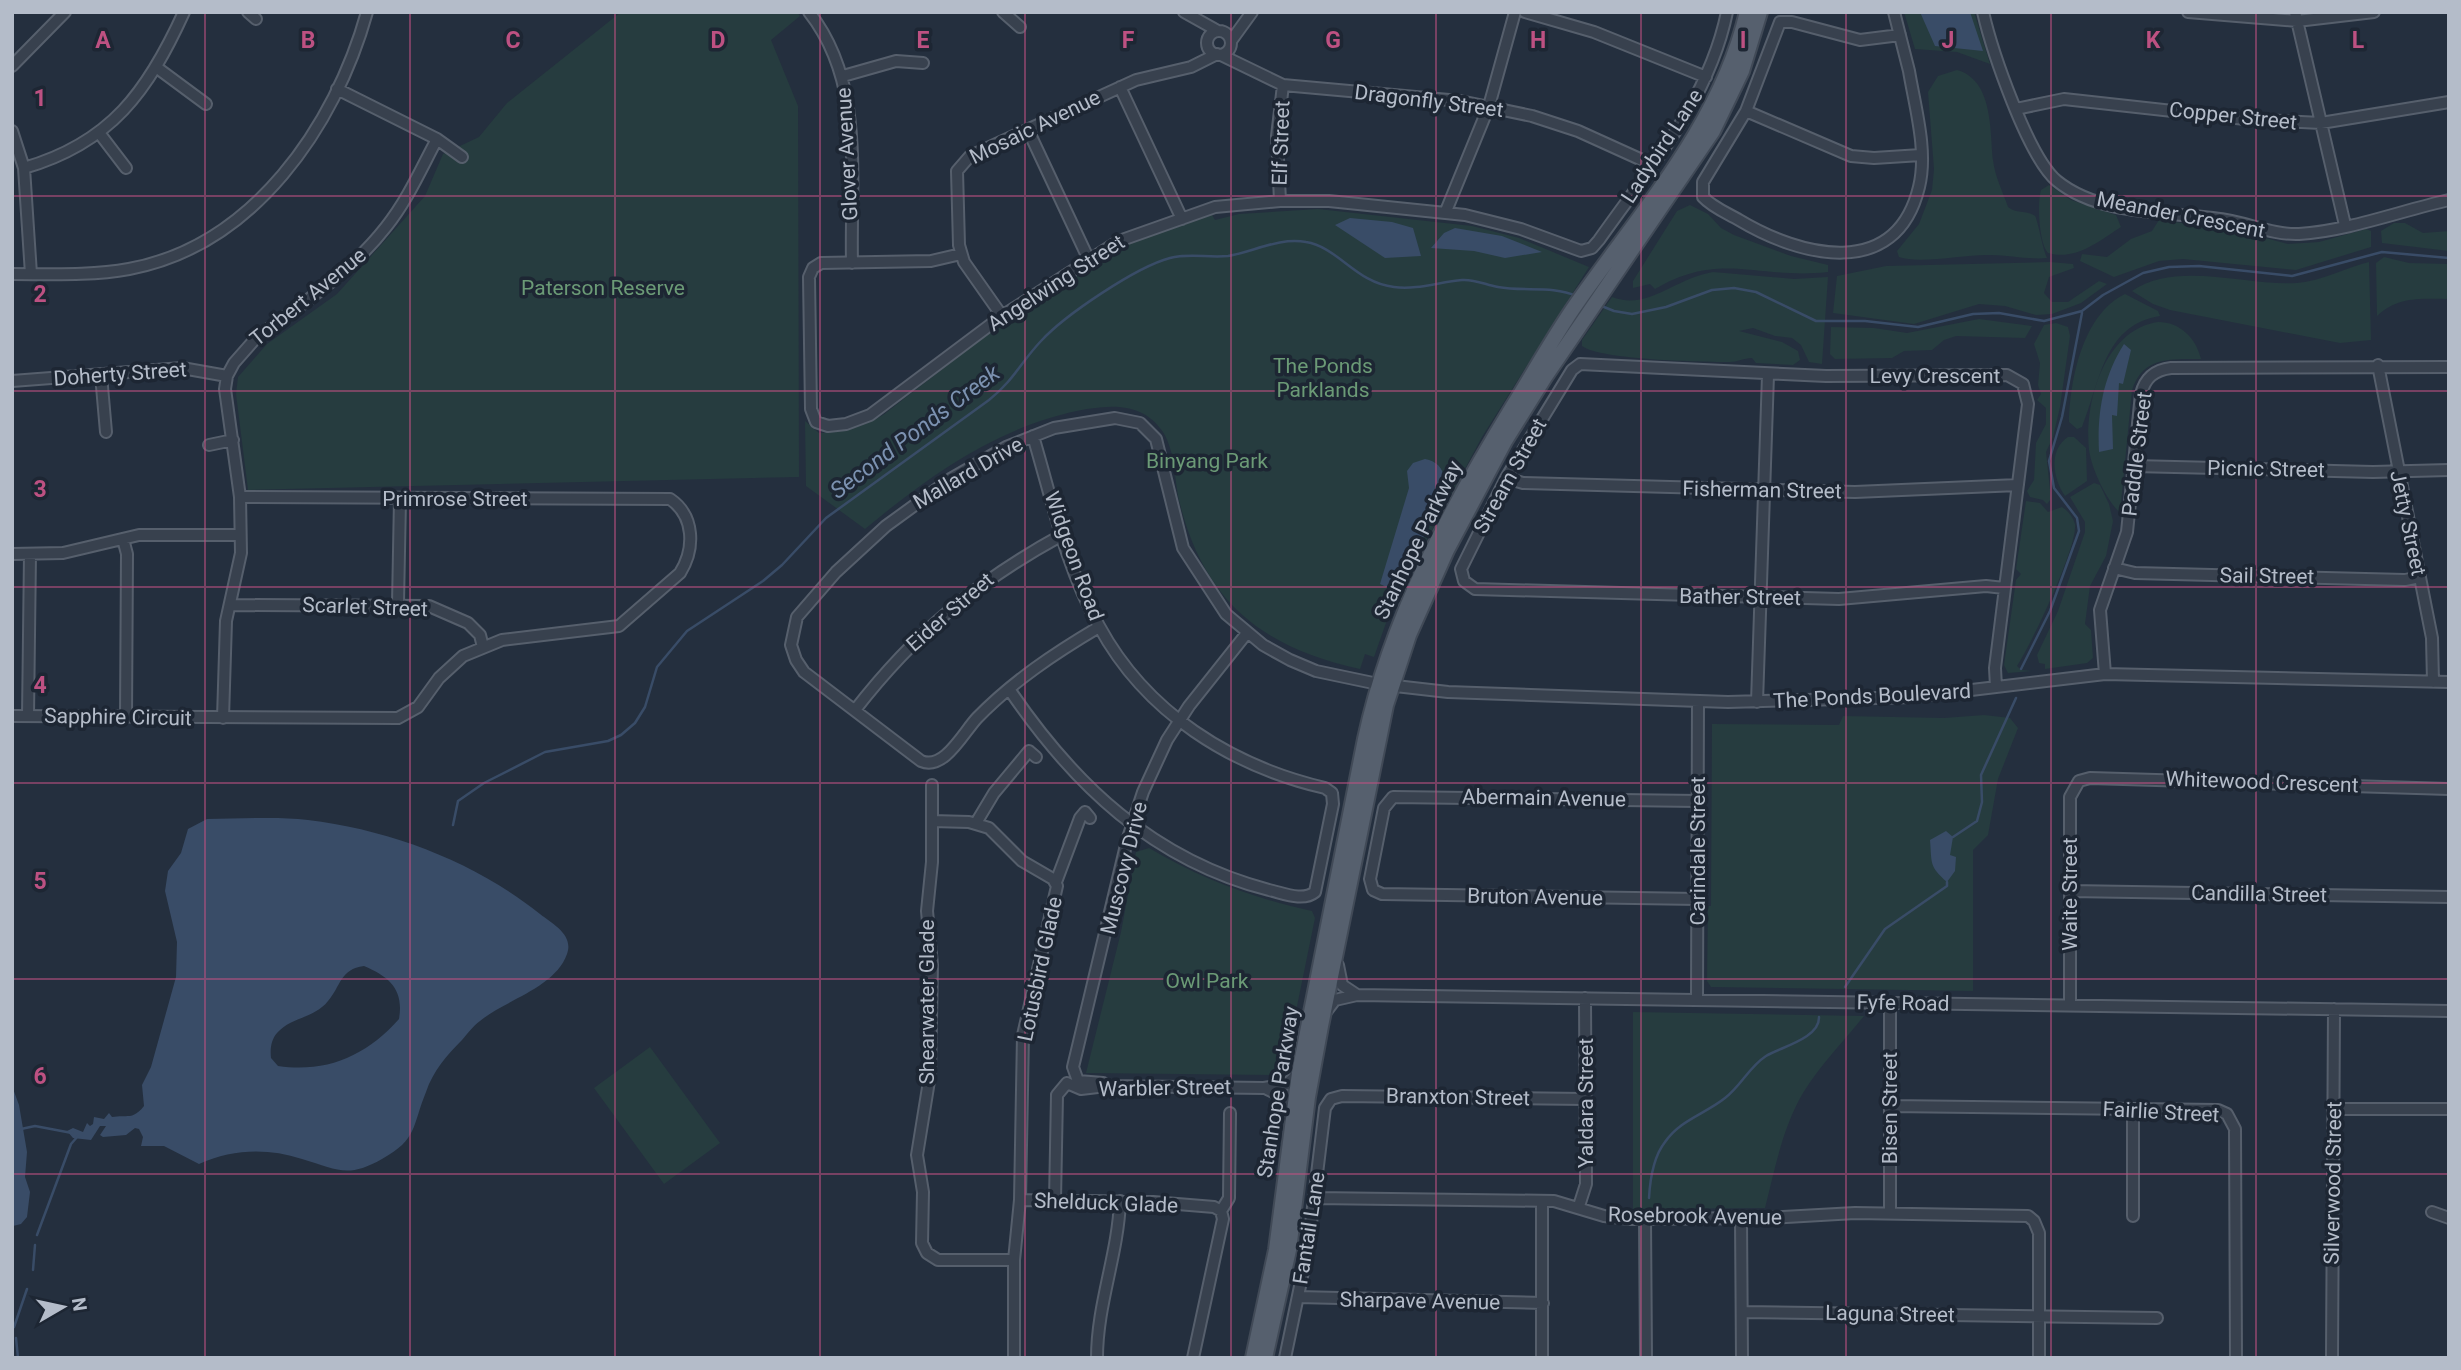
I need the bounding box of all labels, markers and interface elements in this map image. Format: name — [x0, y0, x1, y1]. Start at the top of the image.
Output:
text: A — [95, 27, 111, 54]
text: B — [301, 27, 315, 54]
text: C — [505, 27, 521, 54]
text: D — [711, 27, 725, 54]
text: E — [917, 27, 930, 54]
text: F — [1122, 27, 1135, 54]
text: G — [1325, 27, 1341, 54]
text: H — [1530, 27, 1546, 54]
text: I — [1740, 27, 1746, 54]
text: J — [1942, 27, 1954, 54]
text: K — [2146, 27, 2161, 54]
text: L — [2352, 27, 2364, 54]
street label: Dragonfly Street — [1353, 80, 1505, 122]
text: 1 — [33, 85, 47, 112]
street label: Mosaic Avenue — [966, 85, 1104, 169]
street label: Ladybird Lane — [1616, 85, 1708, 207]
street label: Glover Avenue — [832, 87, 862, 221]
street label: Copper Street — [2168, 97, 2298, 135]
street label: Elf Street — [1268, 100, 1294, 186]
street label: Meander Crescent — [2095, 187, 2267, 243]
street label: Angelwing Street — [983, 230, 1129, 336]
street label: Torbert Avenue — [245, 243, 371, 351]
park label: Paterson Reserve — [521, 276, 685, 300]
text: 2 — [33, 281, 47, 308]
park label: The Ponds Parklands — [1273, 354, 1373, 402]
street label: Doherty Street — [53, 357, 188, 391]
water label: Second Ponds Creek — [825, 359, 1006, 505]
street label: Levy Crescent — [1870, 364, 2001, 388]
street label: Paddle Street — [2117, 390, 2157, 518]
street label: Stream Street — [1469, 414, 1552, 538]
street label: Mallard Drive — [909, 432, 1027, 514]
park label: Binyang Park — [1146, 449, 1268, 473]
street label: Picnic Street — [2207, 456, 2325, 482]
street label: Stanhope Parkway — [1369, 457, 1467, 623]
street label: Jetty Street — [2385, 468, 2431, 578]
text: 3 — [33, 476, 47, 503]
street label: Fisherman Street — [1682, 477, 1842, 503]
street label: Primrose Street — [382, 487, 528, 511]
street label: Widgeon Road — [1040, 488, 1108, 624]
street label: Sail Street — [2219, 563, 2315, 589]
street label: Eider Street — [901, 568, 999, 656]
street label: Bather Street — [1679, 584, 1801, 610]
street label: Scarlet Street — [302, 593, 428, 621]
text: 4 — [33, 672, 47, 699]
street label: The Ponds Boulevard — [1773, 679, 1971, 713]
street label: Sapphire Circuit — [44, 704, 192, 730]
street label: Whitewood Crescent — [2165, 767, 2359, 797]
street label: Carindale Street — [1686, 776, 1710, 926]
street label: Abermain Avenue — [1462, 785, 1626, 811]
street label: Muscovy Drive — [1096, 799, 1152, 937]
street label: Waite Street — [2058, 837, 2082, 951]
text: 5 — [33, 868, 47, 895]
street label: Candilla Street — [2191, 881, 2327, 907]
street label: Bruton Avenue — [1467, 884, 1603, 910]
street label: Lotusbird Glade — [1013, 894, 1067, 1044]
street label: Shearwater Glade — [915, 919, 939, 1085]
park label: Owl Park — [1166, 969, 1249, 993]
street label: Fyfe Road — [1856, 990, 1950, 1016]
street label: Stanhope Parkway — [1253, 1004, 1303, 1179]
street label: Yaldara Street — [1574, 1038, 1598, 1168]
street label: Bisen Street — [1878, 1052, 1902, 1164]
text: 6 — [33, 1063, 47, 1090]
street label: Warbler Street — [1099, 1075, 1232, 1101]
street label: Branxton Street — [1386, 1084, 1530, 1110]
street label: Fairlie Street — [2102, 1097, 2220, 1127]
street label: Silverwood Street — [2320, 1101, 2346, 1265]
street label: Fantail Lane — [1288, 1170, 1330, 1286]
street label: Shelduck Glade — [1033, 1188, 1179, 1218]
street label: Rosebrook Avenue — [1608, 1202, 1782, 1230]
north arrow — [28, 1272, 98, 1342]
street label: Sharpave Avenue — [1339, 1288, 1501, 1314]
text: N — [67, 1296, 92, 1313]
street label: Laguna Street — [1825, 1301, 1955, 1327]

